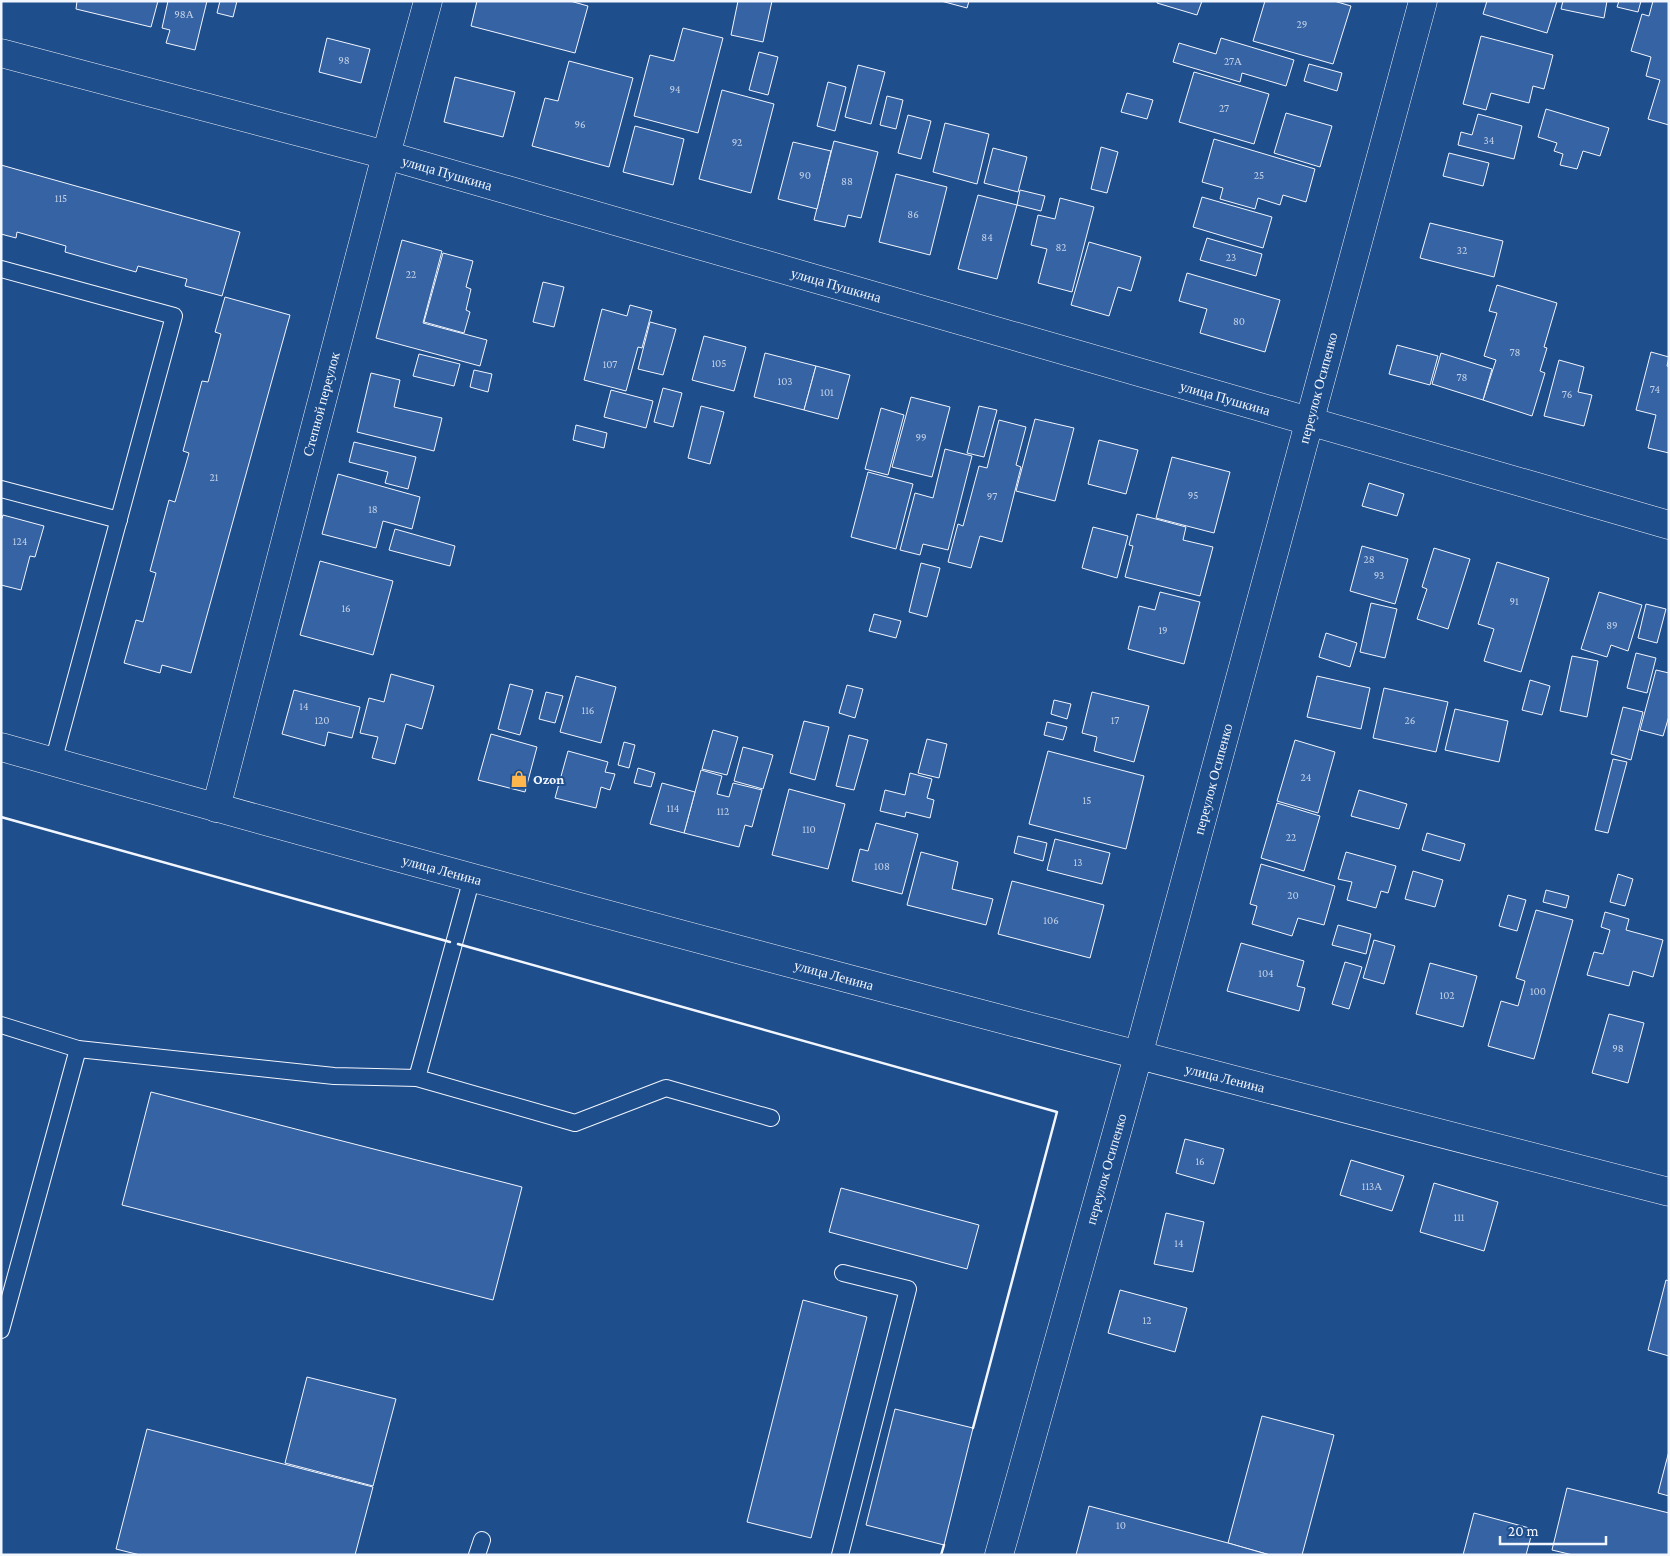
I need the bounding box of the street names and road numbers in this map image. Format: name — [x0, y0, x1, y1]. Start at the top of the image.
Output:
street label: улица Пушкина — [400, 152, 495, 194]
street label: улица Пушкина — [789, 264, 884, 306]
street label: переулок Осипенко — [1295, 331, 1341, 445]
street label: Степной переулок — [299, 350, 343, 458]
street label: улица Пушкина — [1178, 377, 1273, 419]
street label: переулок Осипенко — [1190, 722, 1236, 836]
street label: улица Ленина — [401, 852, 484, 888]
street label: улица Ленина — [793, 957, 876, 993]
street label: улица Ленина — [1184, 1060, 1267, 1096]
street label: переулок Осипенко — [1083, 1112, 1129, 1226]

